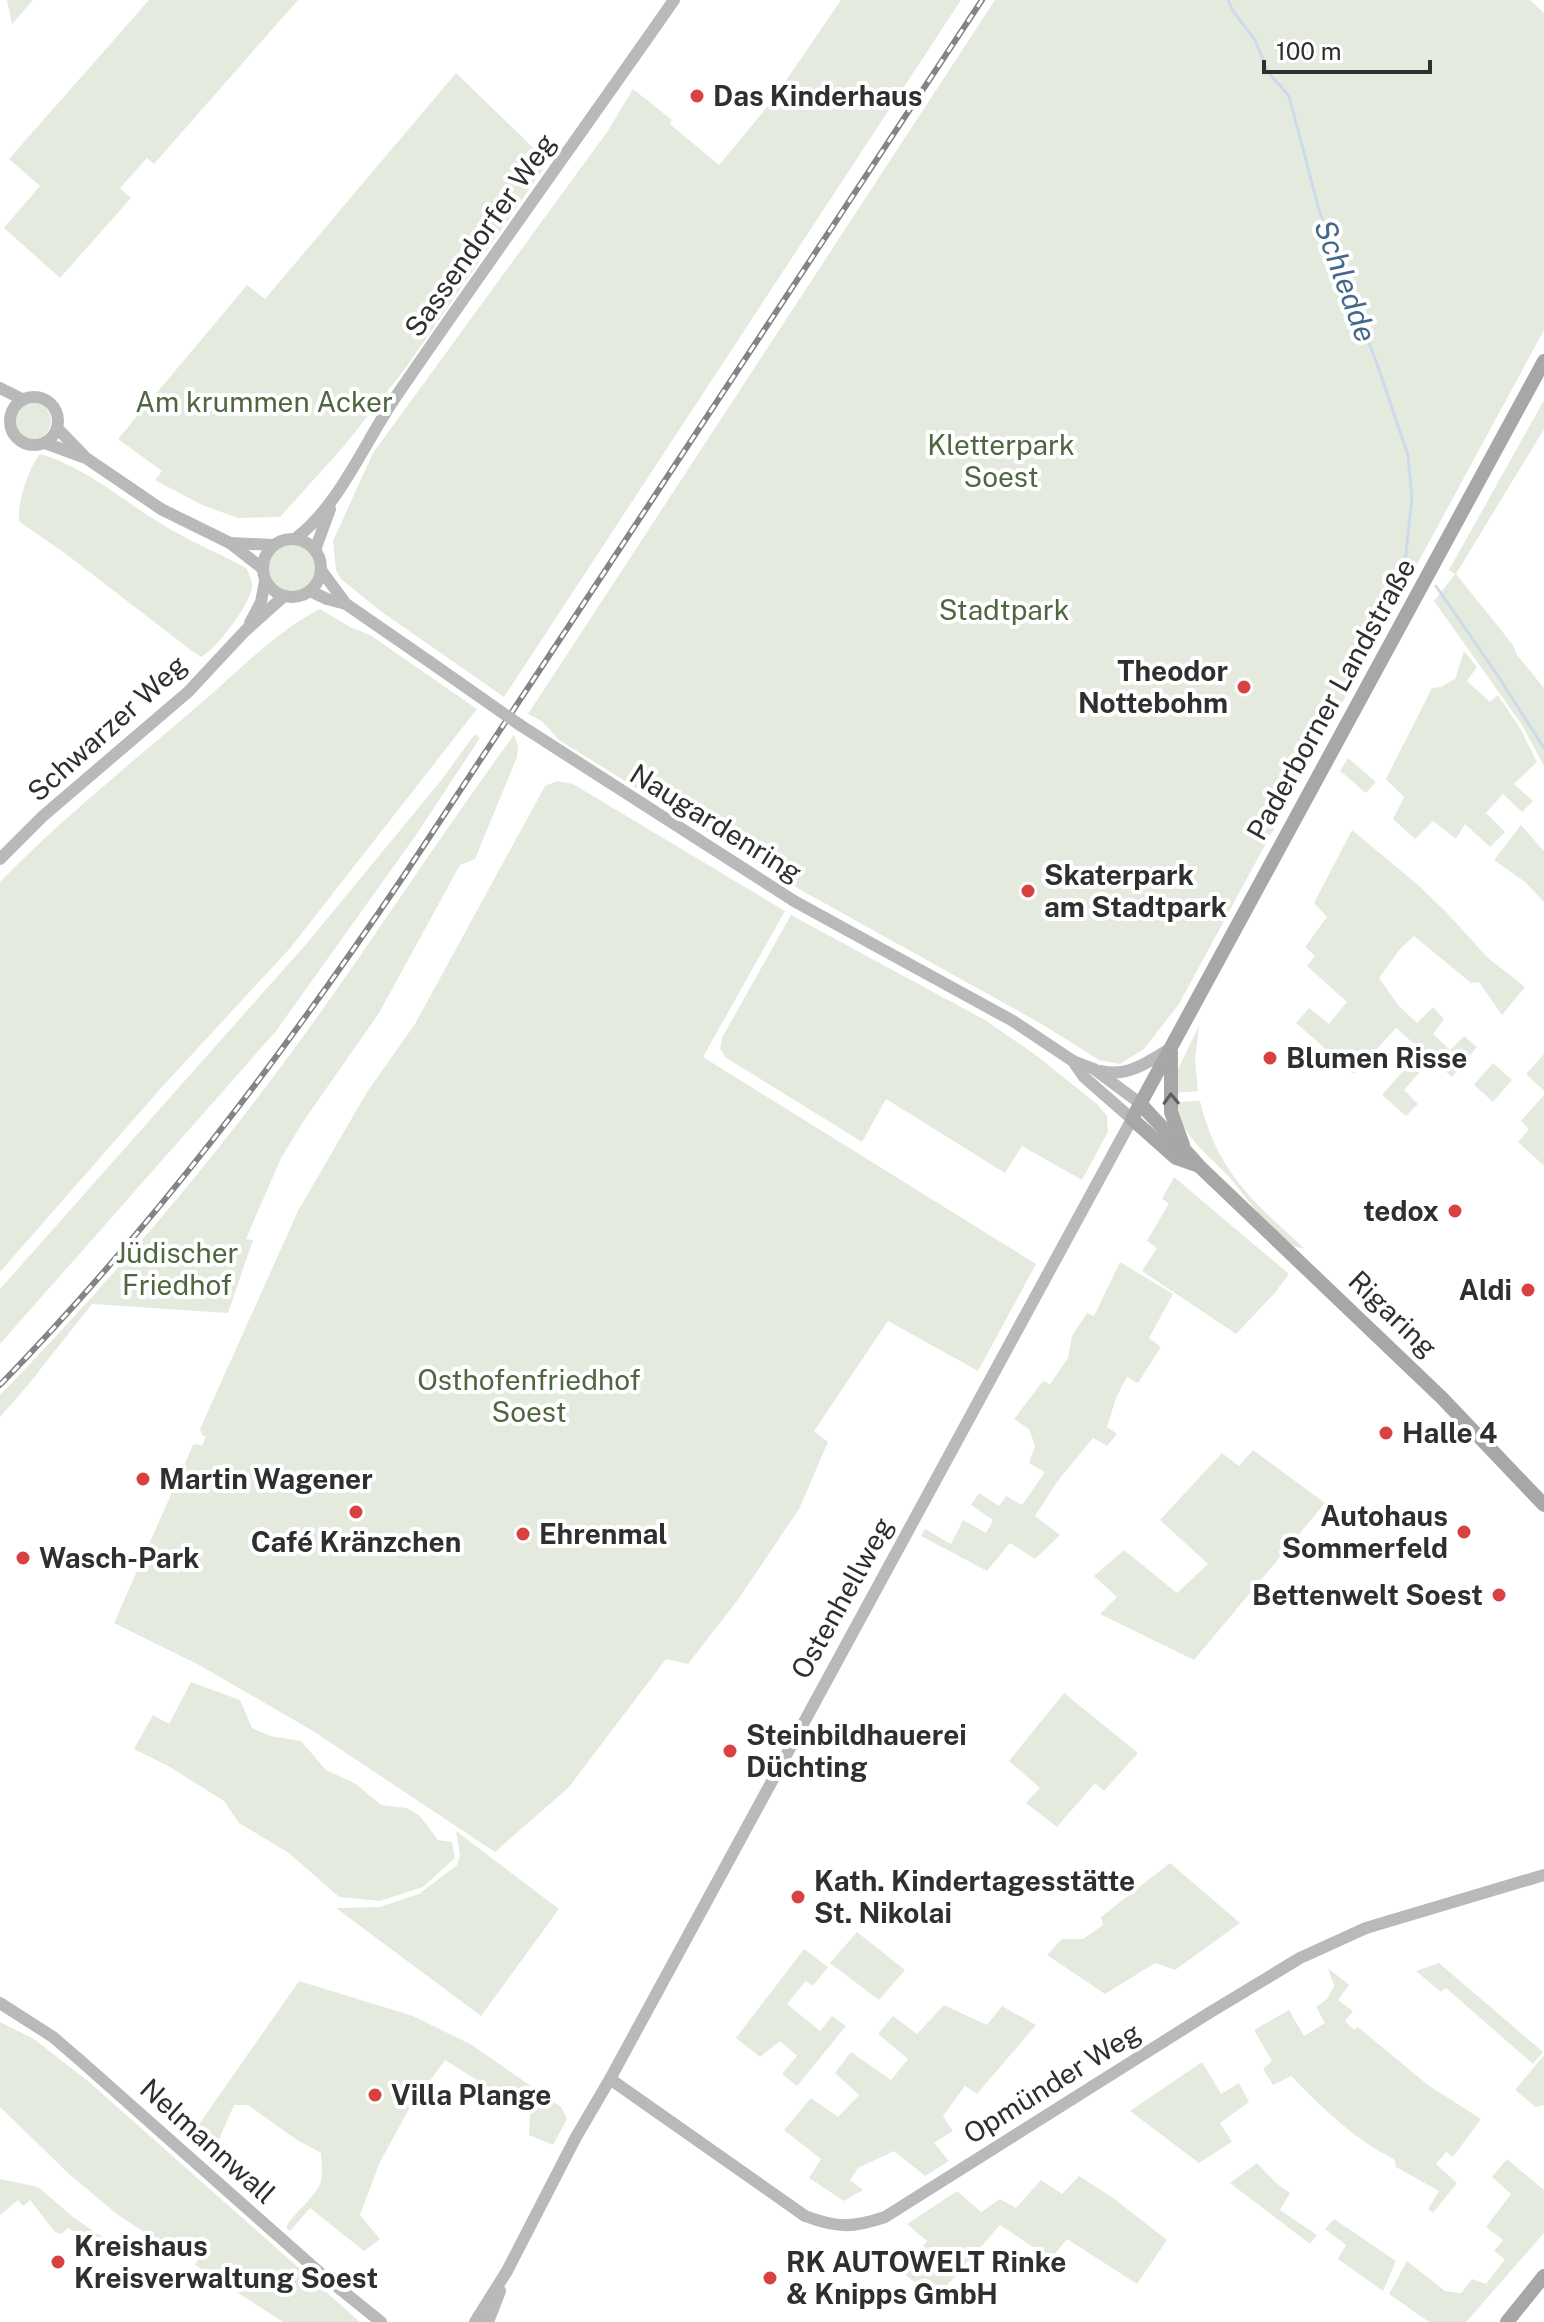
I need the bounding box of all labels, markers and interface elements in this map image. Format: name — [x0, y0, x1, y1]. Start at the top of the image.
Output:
scale bar — [1264, 24, 1430, 74]
text: 100 m — [1276, 37, 1342, 65]
place label: Das Kinderhaus — [713, 79, 923, 112]
marker: Das Kinderhaus — [688, 87, 706, 105]
street label: Sassendorfer Weg — [397, 127, 562, 343]
water label: Schledde — [1307, 215, 1385, 347]
park label: Am krummen Acker — [135, 385, 393, 418]
park label: Kletterpark Soest — [927, 428, 1075, 493]
street label: Paderborner Landstraße — [1239, 552, 1422, 845]
park label: Stadtpark — [939, 593, 1069, 626]
street label: Schwarzer Weg — [20, 648, 193, 808]
place label: Theodor Nottebohm — [1078, 654, 1228, 719]
marker: Theodor Nottebohm — [1235, 678, 1253, 696]
street label: Naugardenring — [624, 757, 808, 889]
place label: Skaterpark am Stadtpark — [1044, 858, 1227, 923]
marker: Skaterpark am Stadtpark — [1019, 882, 1037, 900]
place label: Blumen Risse — [1286, 1041, 1467, 1074]
marker: Blumen Risse — [1261, 1049, 1279, 1067]
one-way arrow — [1162, 1092, 1179, 1104]
place label: tedox — [1363, 1194, 1439, 1227]
marker: tedox — [1446, 1202, 1464, 1220]
park label: Jüdischer Friedhof — [115, 1236, 239, 1301]
street label: Rigaring — [1342, 1264, 1444, 1364]
place label: Aldi — [1459, 1273, 1512, 1306]
marker: Aldi — [1519, 1281, 1537, 1299]
park label: Osthofenfriedhof Soest — [417, 1363, 641, 1428]
place label: Halle 4 — [1402, 1416, 1497, 1449]
marker: Halle 4 — [1377, 1424, 1395, 1442]
place label: Martin Wagener — [159, 1462, 373, 1495]
marker: Martin Wagener — [134, 1470, 152, 1488]
place label: Autohaus Sommerfeld — [1282, 1499, 1448, 1564]
marker: Café Kränzchen — [347, 1503, 365, 1521]
street label: Ostenhellweg — [784, 1511, 900, 1684]
place label: Ehrenmal — [539, 1517, 667, 1550]
marker: Autohaus Sommerfeld — [1455, 1523, 1473, 1541]
place label: Café Kränzchen — [251, 1525, 461, 1558]
marker: Ehrenmal — [514, 1525, 532, 1543]
place label: Wasch-Park — [39, 1541, 199, 1574]
marker: Wasch-Park — [14, 1549, 32, 1567]
place label: Bettenwelt Soest — [1252, 1578, 1483, 1611]
marker: Bettenwelt Soest — [1490, 1586, 1508, 1604]
place label: Steinbildhauerei Düchting — [746, 1718, 967, 1783]
marker: Steinbildhauerei Düchting — [721, 1742, 739, 1760]
place label: Kath. Kindertagesstätte St. Nikolai — [814, 1864, 1135, 1929]
marker: Kath. Kindertagesstätte St. Nikolai — [789, 1888, 807, 1906]
street label: Opmünder Weg — [957, 2015, 1146, 2150]
street label: Nelmannwall — [134, 2071, 283, 2210]
place label: Villa Plange — [391, 2078, 551, 2111]
marker: Villa Plange — [366, 2086, 384, 2104]
place label: Kreishaus Kreisverwaltung Soest — [74, 2229, 378, 2294]
place label: RK AUTOWELT Rinke & Knipps GmbH — [786, 2245, 1066, 2310]
marker: Kreishaus Kreisverwaltung Soest — [49, 2253, 67, 2271]
marker: RK AUTOWELT Rinke & Knipps GmbH — [761, 2269, 779, 2287]

